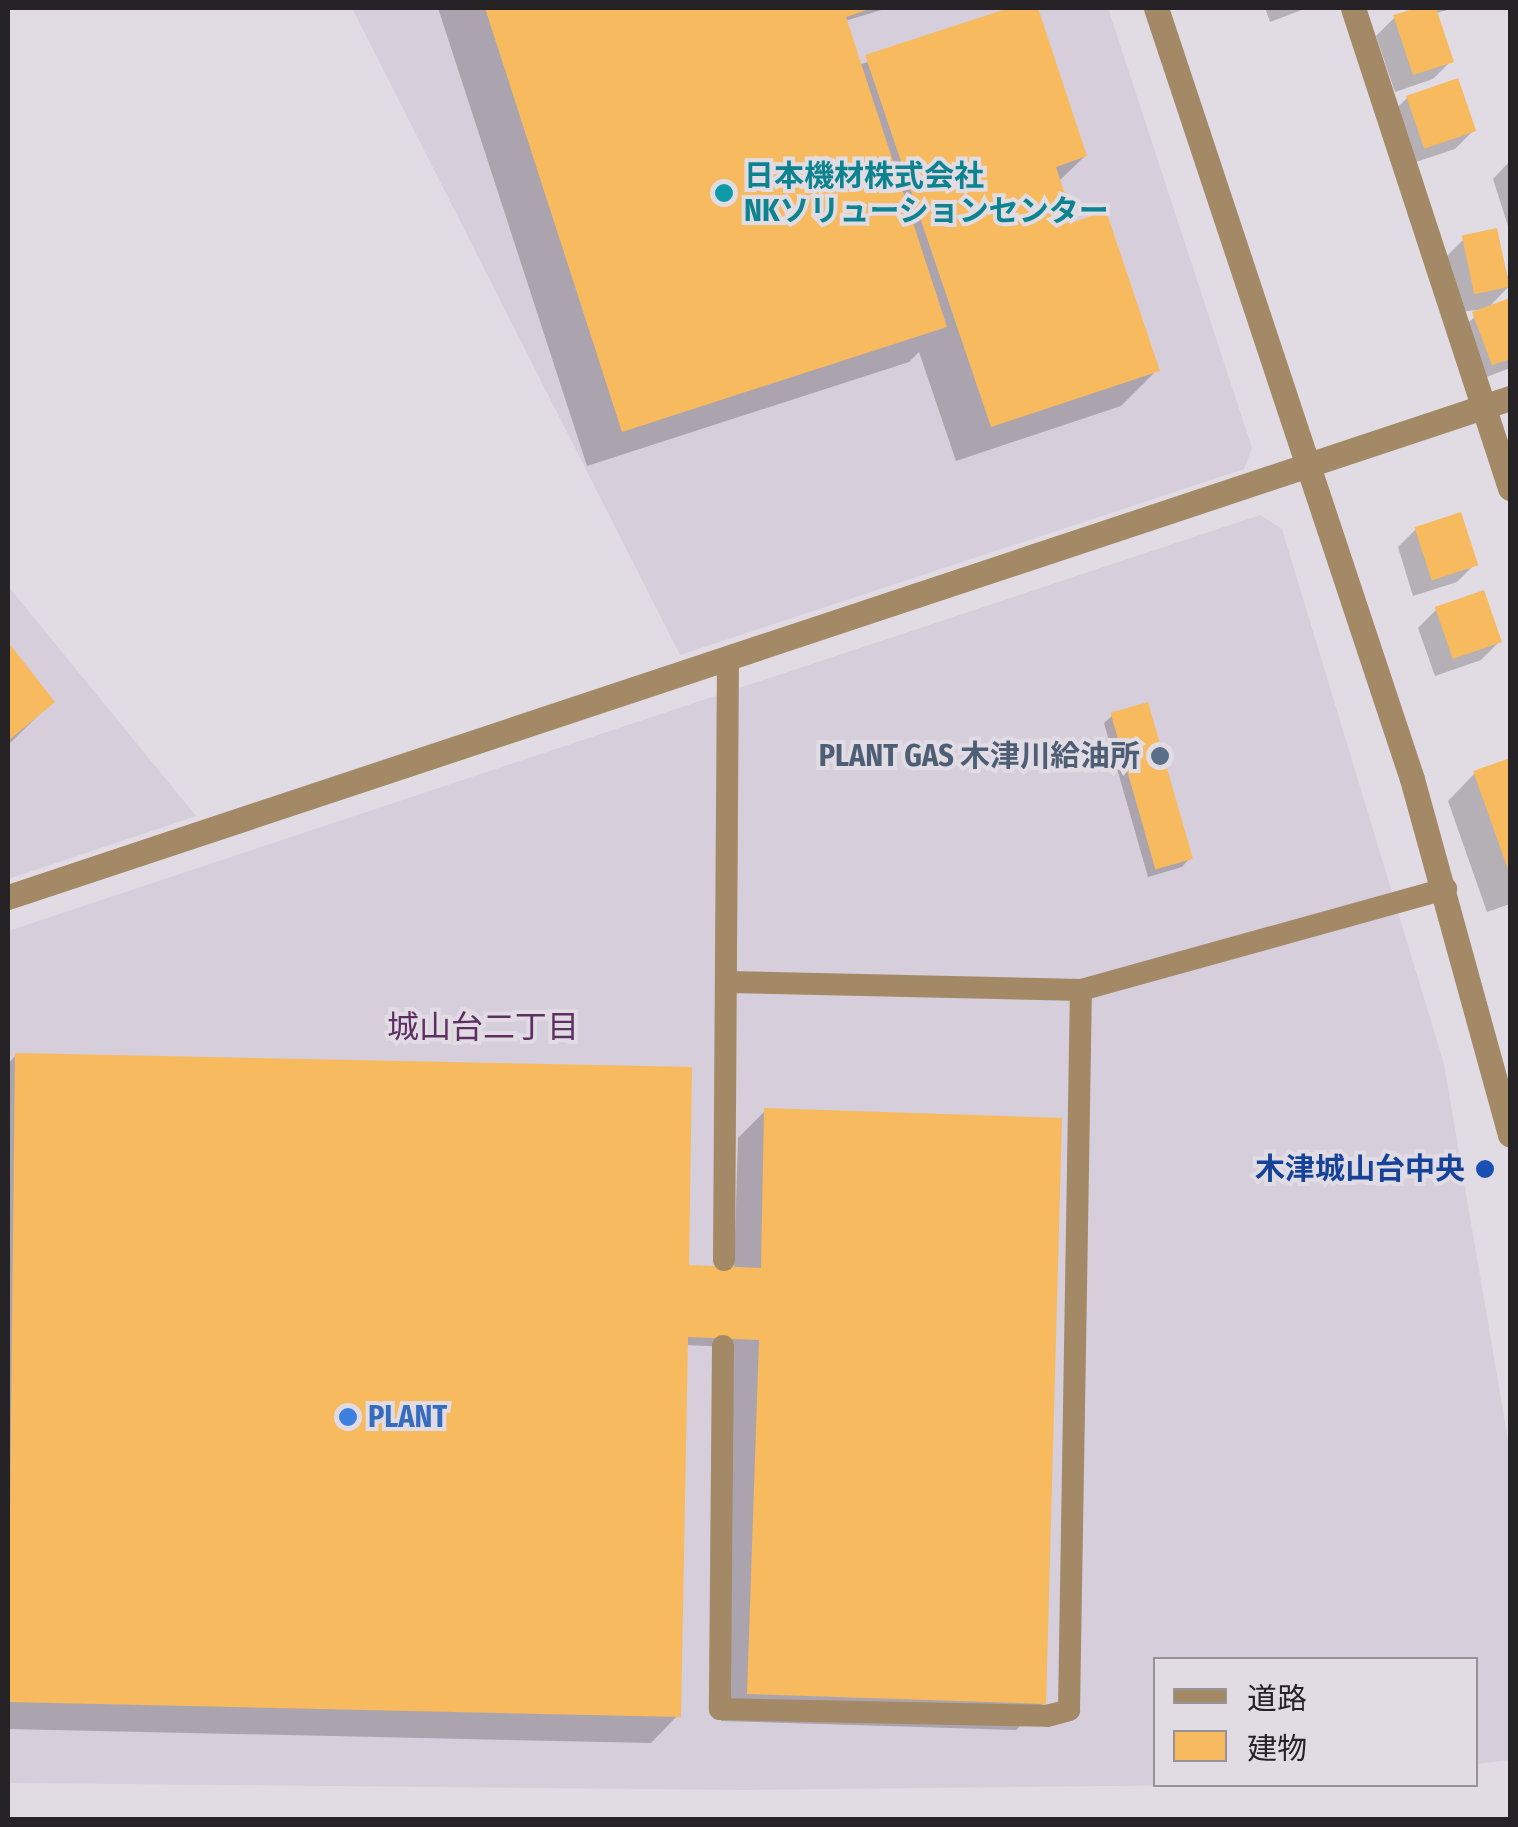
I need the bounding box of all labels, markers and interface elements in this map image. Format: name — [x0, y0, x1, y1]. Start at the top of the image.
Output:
place label: 日本機材株式会社 NKソリューションセンター — [744, 158, 1109, 228]
marker: 日本機材株式会社 NKソリューションセンター — [713, 182, 735, 204]
place label: PLANT GAS 木津川給油所 — [819, 738, 1140, 774]
marker: PLANT GAS 木津川給油所 — [1149, 745, 1171, 767]
district label: 城山台二丁目 — [387, 1008, 579, 1046]
place label: 木津城山台中央 — [1255, 1151, 1465, 1187]
marker: 木津城山台中央 — [1474, 1158, 1496, 1180]
place label: PLANT — [368, 1399, 447, 1435]
marker: PLANT — [337, 1406, 359, 1428]
legend — [1153, 1657, 1478, 1787]
text: 道路 — [1247, 1681, 1307, 1717]
text: 建物 — [1247, 1731, 1307, 1767]

